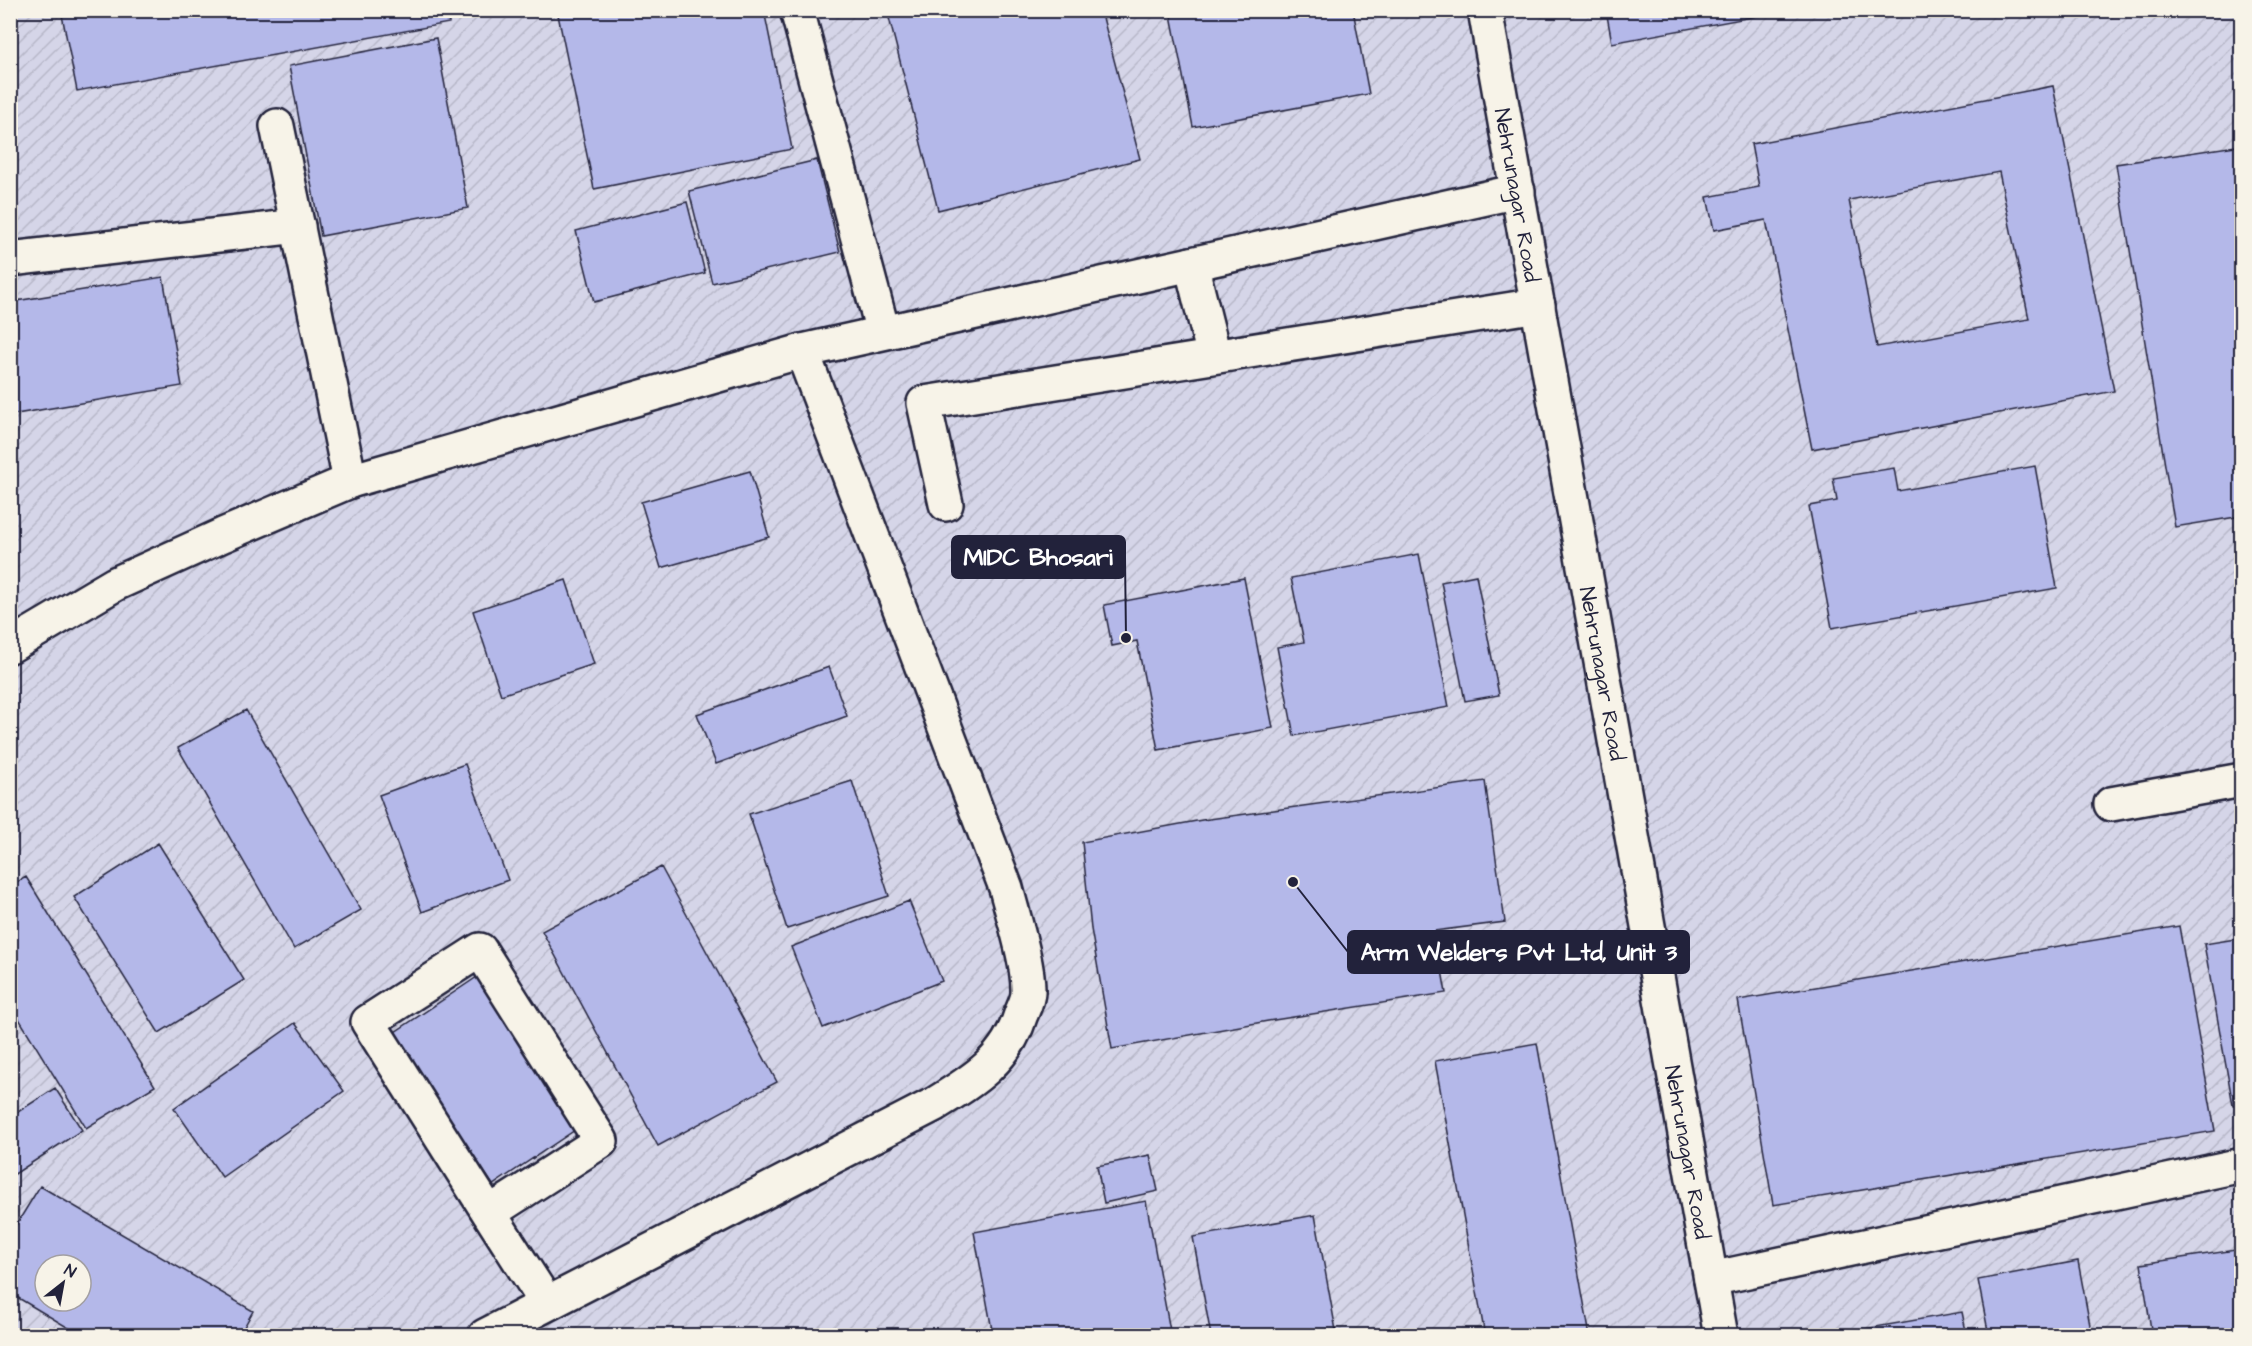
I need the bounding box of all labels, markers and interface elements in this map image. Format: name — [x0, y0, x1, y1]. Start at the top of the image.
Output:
street label: Nehrunagar Road — [1486, 106, 1547, 285]
callout: MIDC Bhosari — [952, 536, 1125, 578]
text: MIDC Bhosari — [963, 541, 1113, 575]
street label: Nehrunagar Road — [1571, 584, 1632, 763]
callout: Arm Welders Pvt Ltd, Unit 3 — [1348, 931, 1689, 973]
text: Arm Welders Pvt Ltd, Unit 3 — [1361, 936, 1678, 970]
street label: Nehrunagar Road — [1656, 1063, 1717, 1242]
north arrow — [33, 1253, 93, 1313]
text: N — [60, 1259, 80, 1283]

